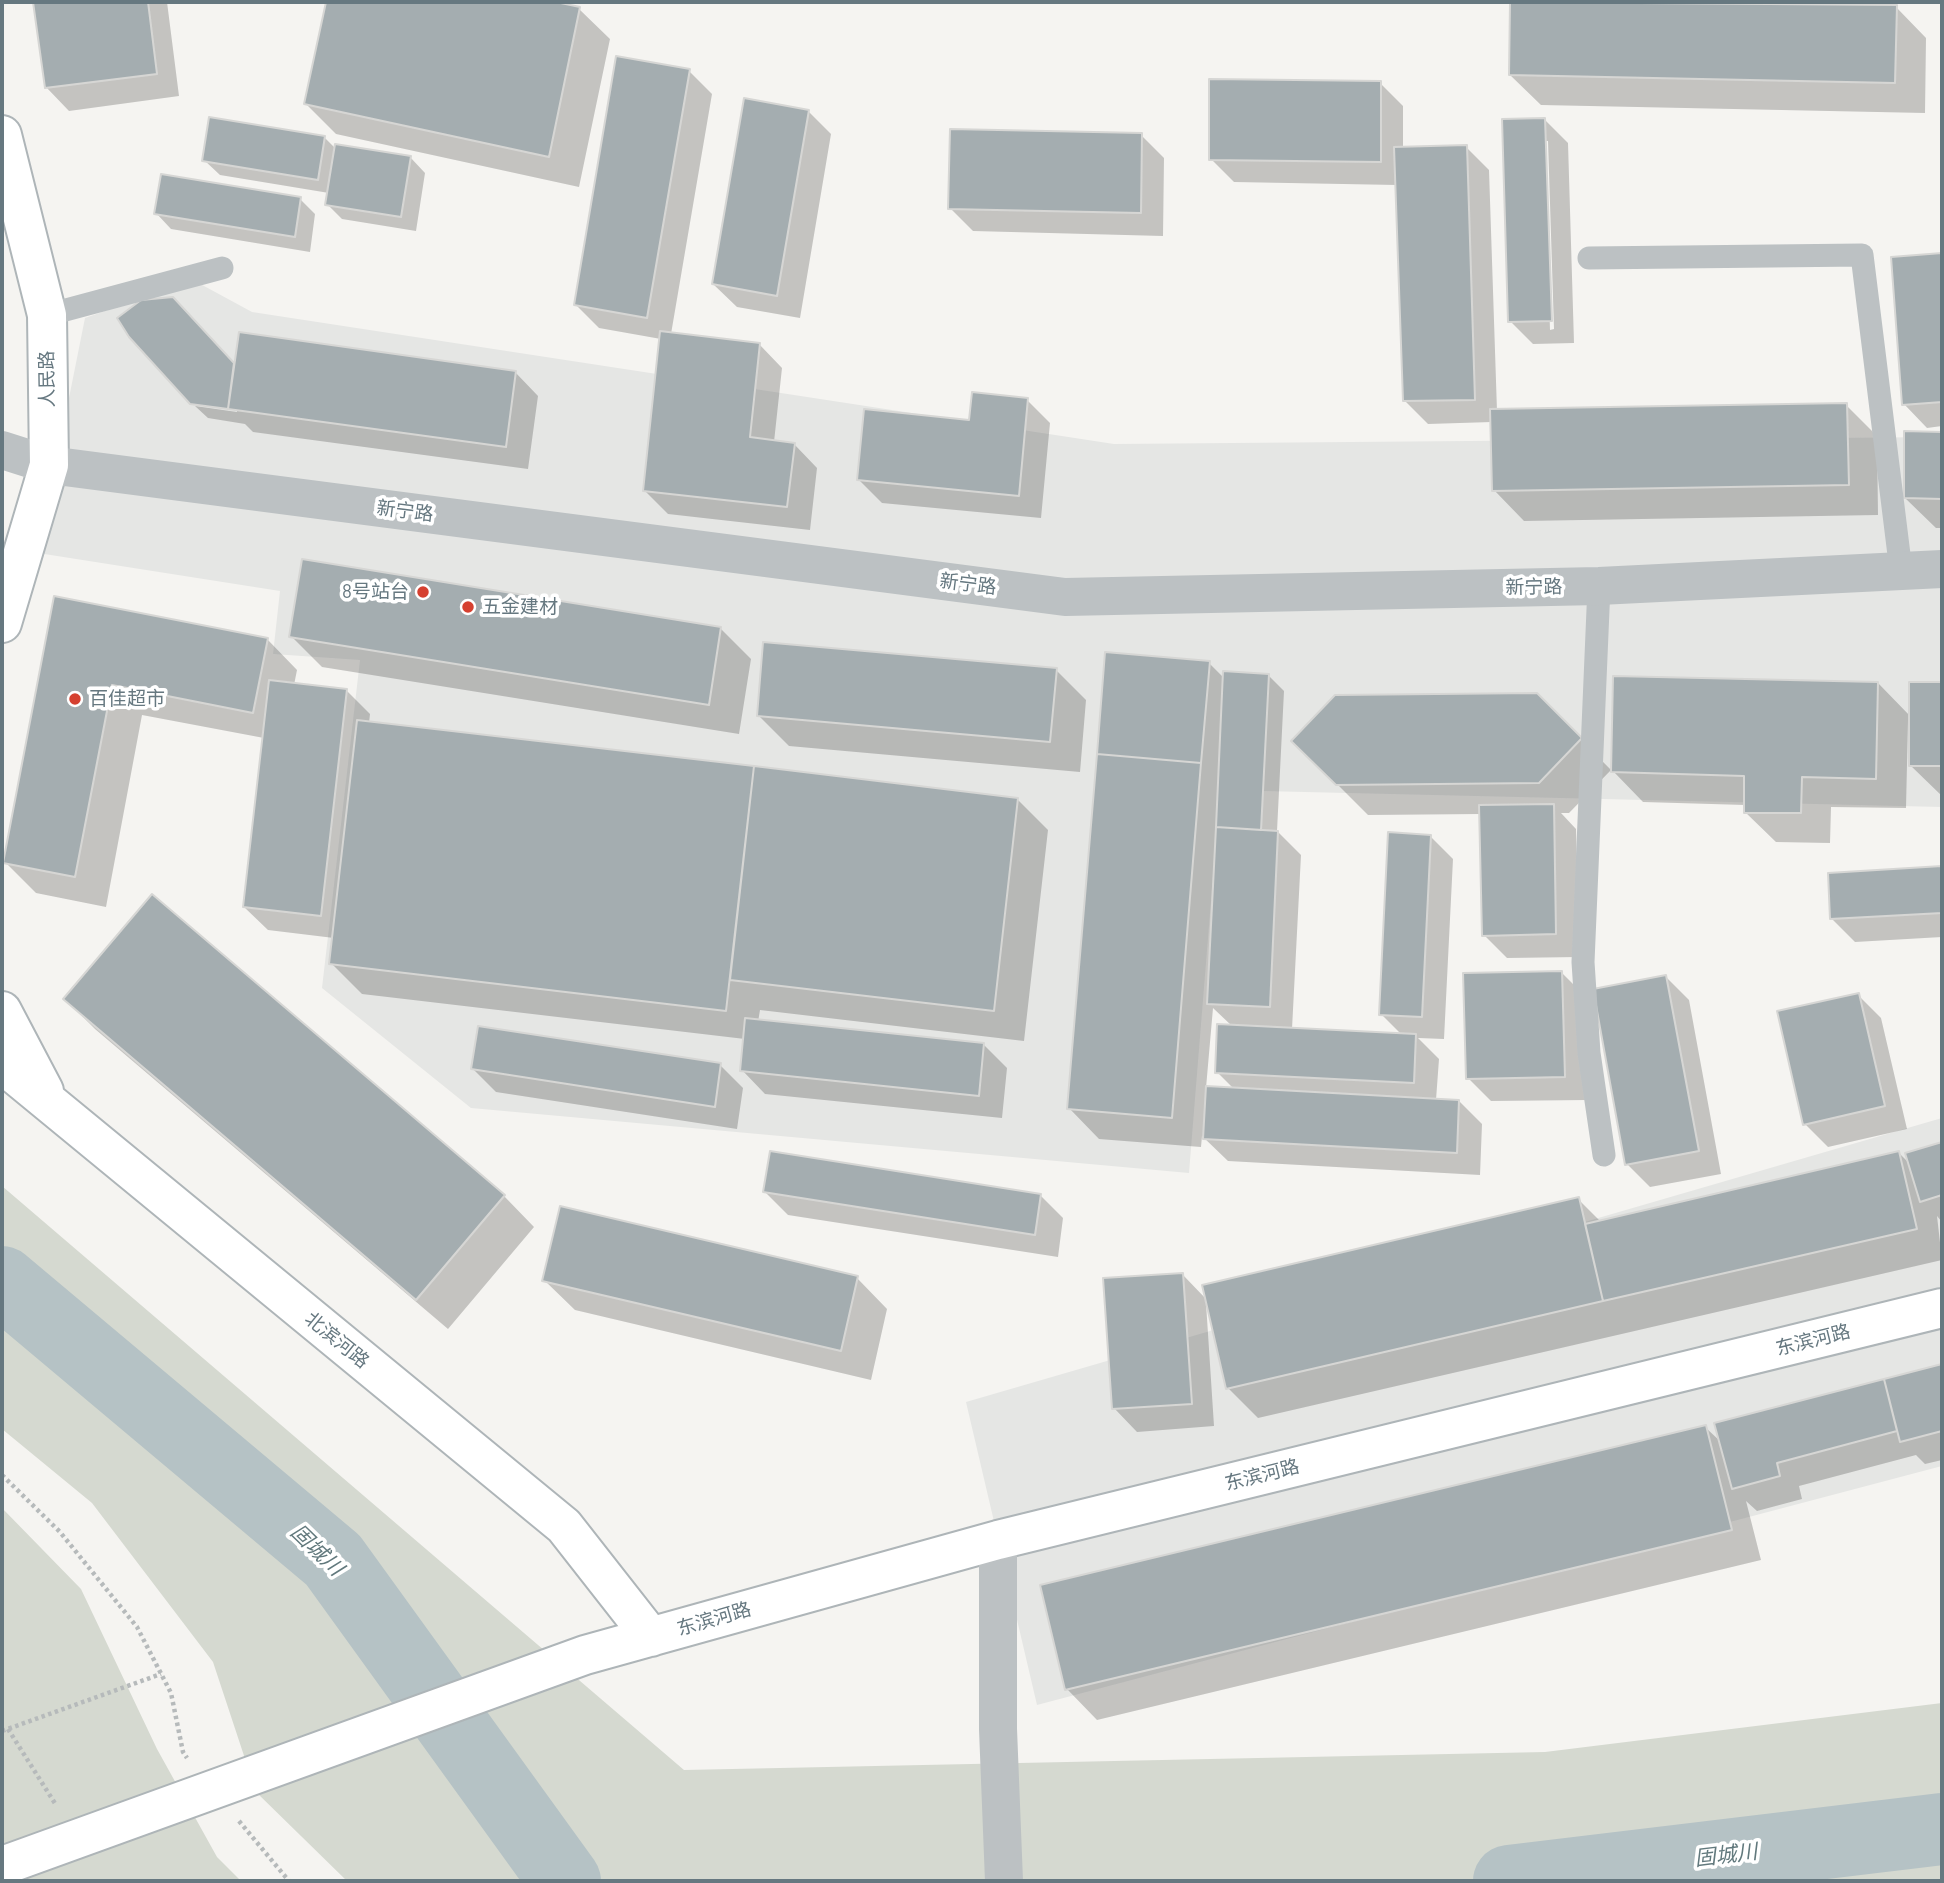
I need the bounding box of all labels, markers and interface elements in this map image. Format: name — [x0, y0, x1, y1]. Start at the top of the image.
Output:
street label: 人民路 — [35, 350, 59, 408]
street label: 新宁路 — [375, 496, 435, 526]
street label: 新宁路 — [938, 569, 998, 599]
street label: 新宁路 — [1505, 575, 1563, 599]
place label: 8号站台 — [342, 581, 409, 603]
marker: 8号站台 — [415, 584, 431, 600]
place label: 五金建材 — [482, 596, 558, 618]
marker: 五金建材 — [460, 599, 476, 615]
place label: 百佳超市 — [89, 688, 165, 710]
marker: 百佳超市 — [67, 691, 83, 707]
street label: 北滨河路 — [300, 1307, 374, 1373]
street label: 东滨河路 — [1773, 1320, 1853, 1360]
street label: 东滨河路 — [1222, 1455, 1302, 1495]
water label: 固城川 — [286, 1519, 348, 1581]
street label: 东滨河路 — [674, 1598, 754, 1640]
water label: 固城川 — [1693, 1839, 1759, 1871]

